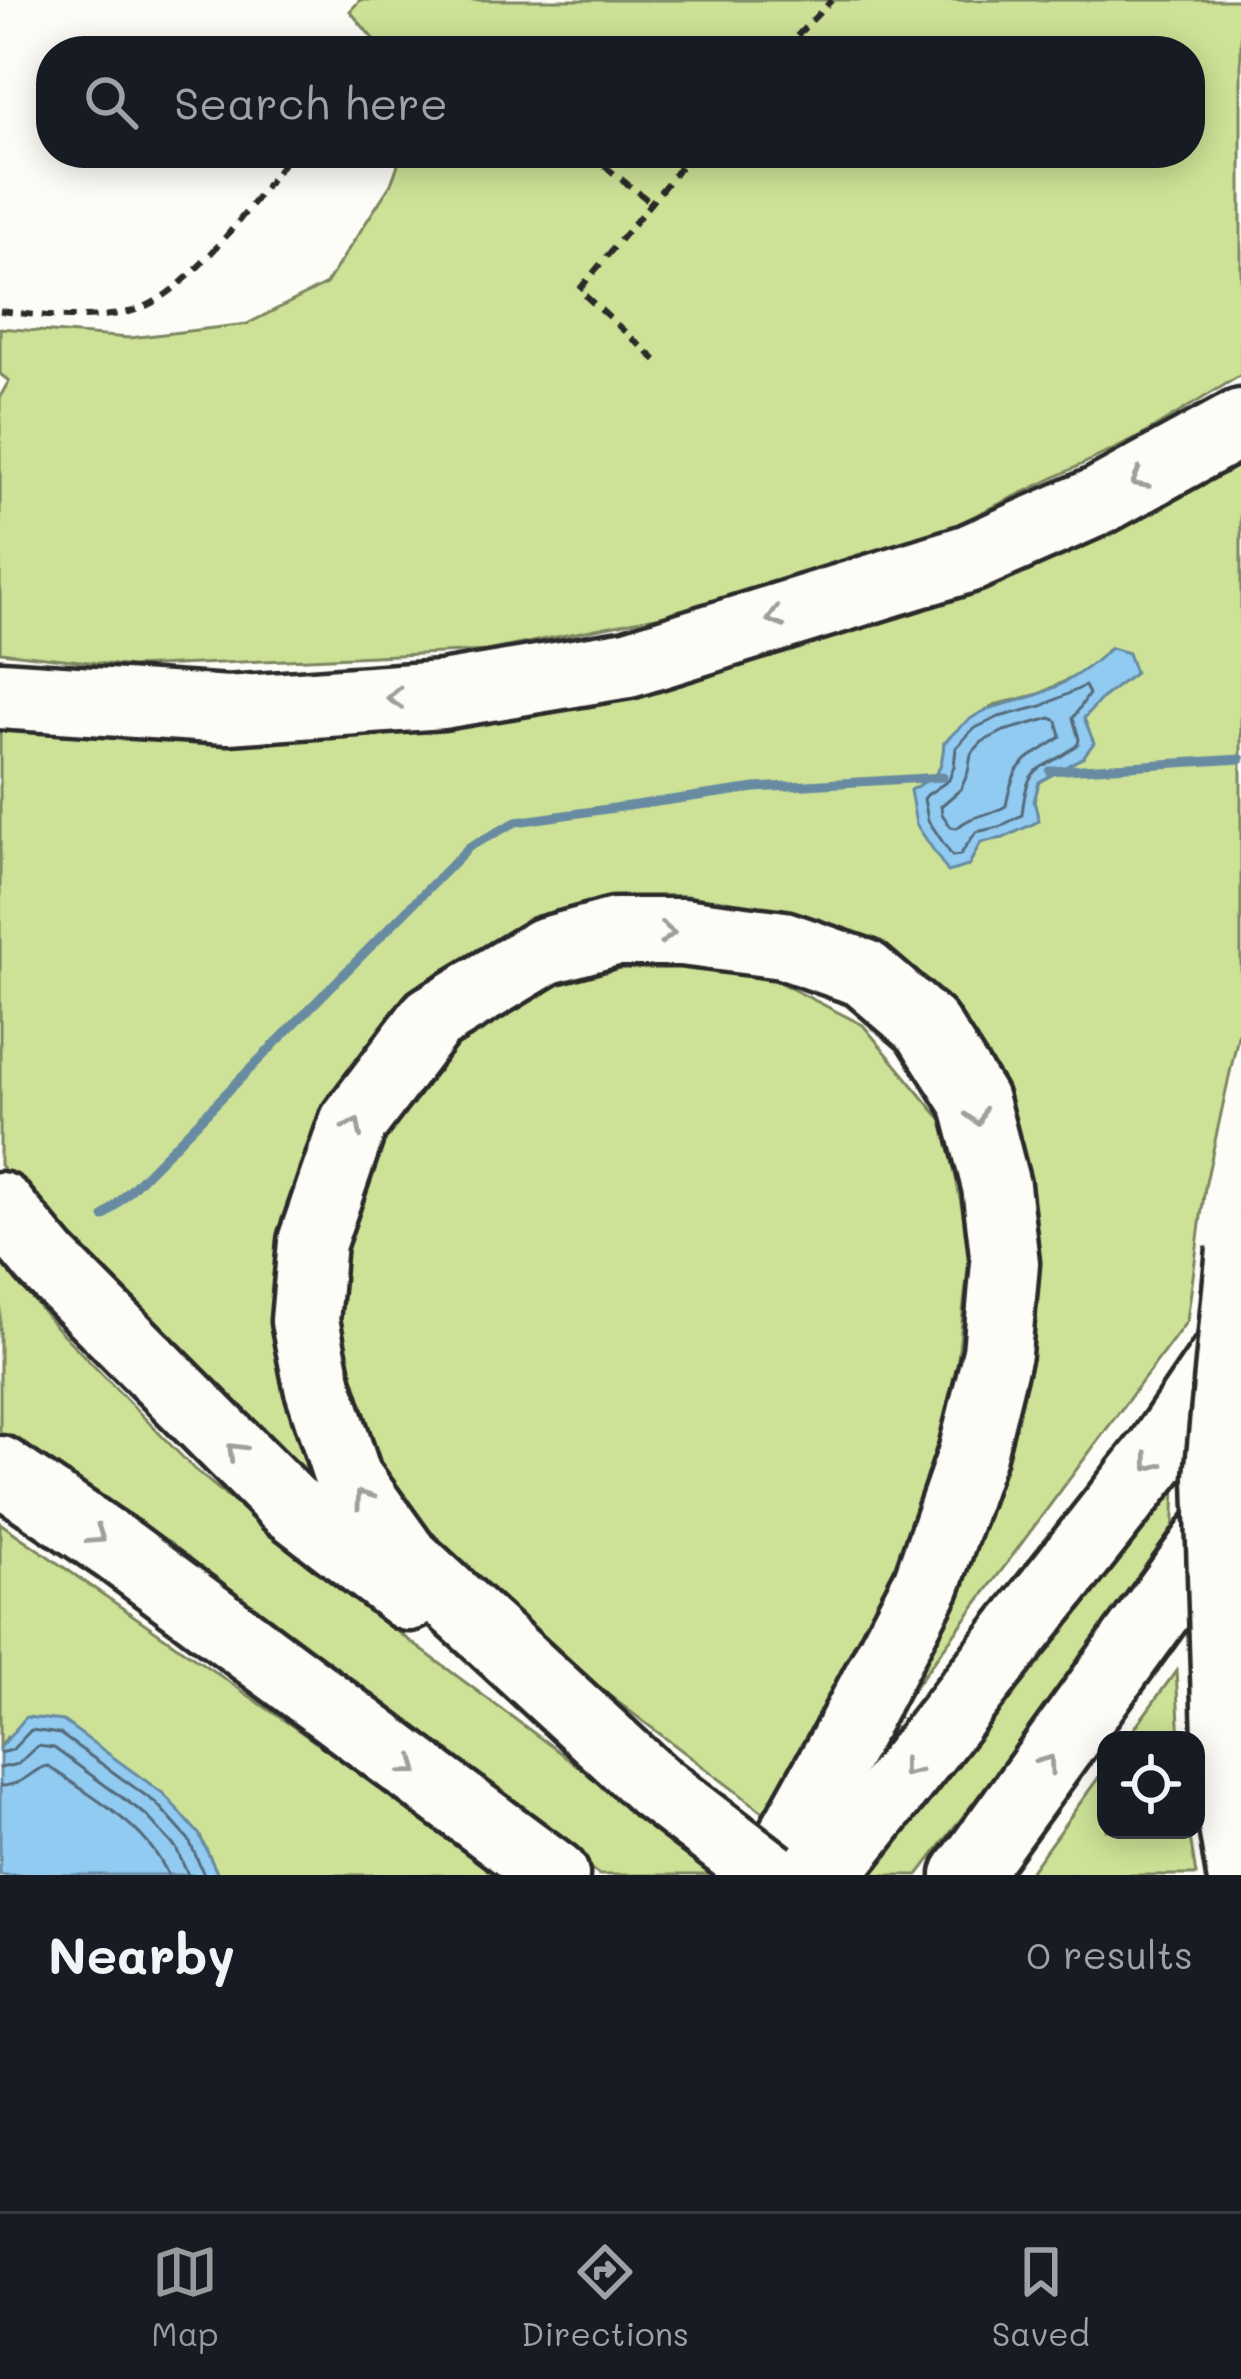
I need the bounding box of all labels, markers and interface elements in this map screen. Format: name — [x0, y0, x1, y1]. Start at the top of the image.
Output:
search box — [36, 36, 1205, 168]
icon: search — [78, 69, 144, 135]
text: Search here — [174, 73, 448, 131]
one-way arrow — [1130, 465, 1151, 488]
one-way arrow — [765, 604, 786, 629]
one-way arrow — [385, 684, 404, 710]
one-way arrow — [658, 919, 677, 945]
one-way arrow — [963, 1106, 988, 1127]
one-way arrow — [340, 1118, 363, 1140]
one-way arrow — [228, 1443, 250, 1465]
one-way arrow — [1143, 1450, 1165, 1471]
one-way arrow — [355, 1490, 377, 1511]
one-way arrow — [84, 1521, 106, 1543]
map controls — [1097, 1731, 1205, 1839]
button: locate — [1097, 1731, 1205, 1839]
one-way arrow — [398, 1753, 419, 1775]
one-way arrow — [1033, 1754, 1055, 1776]
one-way arrow — [902, 1756, 923, 1778]
text: Nearby — [48, 1920, 235, 1987]
text: 0 results — [1027, 1928, 1193, 1979]
tab: Map — [151, 2239, 219, 2354]
tab: Directions — [521, 2239, 689, 2354]
tab: Saved — [992, 2239, 1090, 2354]

